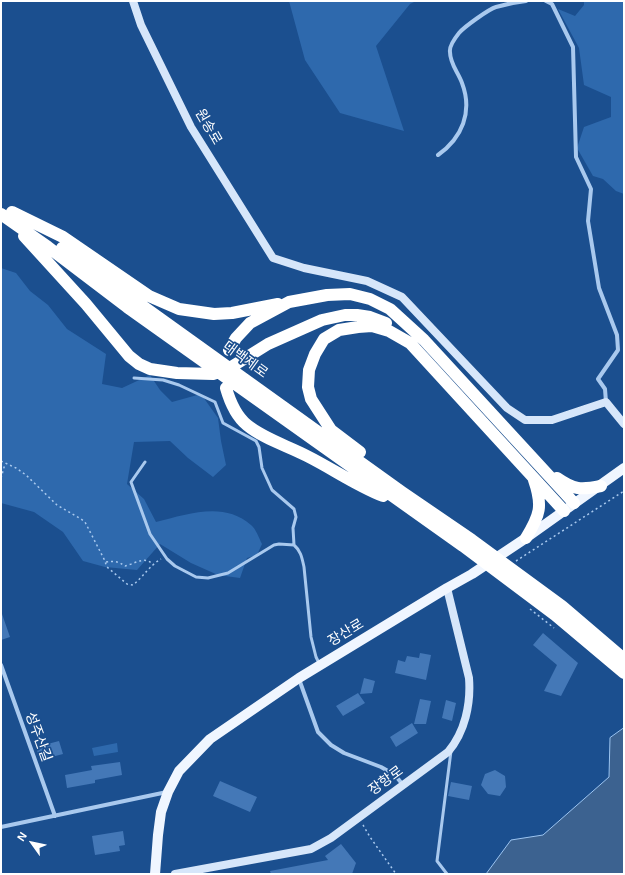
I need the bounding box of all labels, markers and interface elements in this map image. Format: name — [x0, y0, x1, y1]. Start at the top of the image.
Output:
street label: 원송로 — [191, 106, 225, 148]
street label: 대백제로 — [219, 338, 271, 382]
street label: 장산로 — [325, 616, 367, 650]
street label: 성주산길 — [21, 710, 55, 764]
street label: 장항로 — [365, 763, 407, 799]
north arrow — [12, 823, 52, 863]
text: N — [15, 830, 29, 843]

